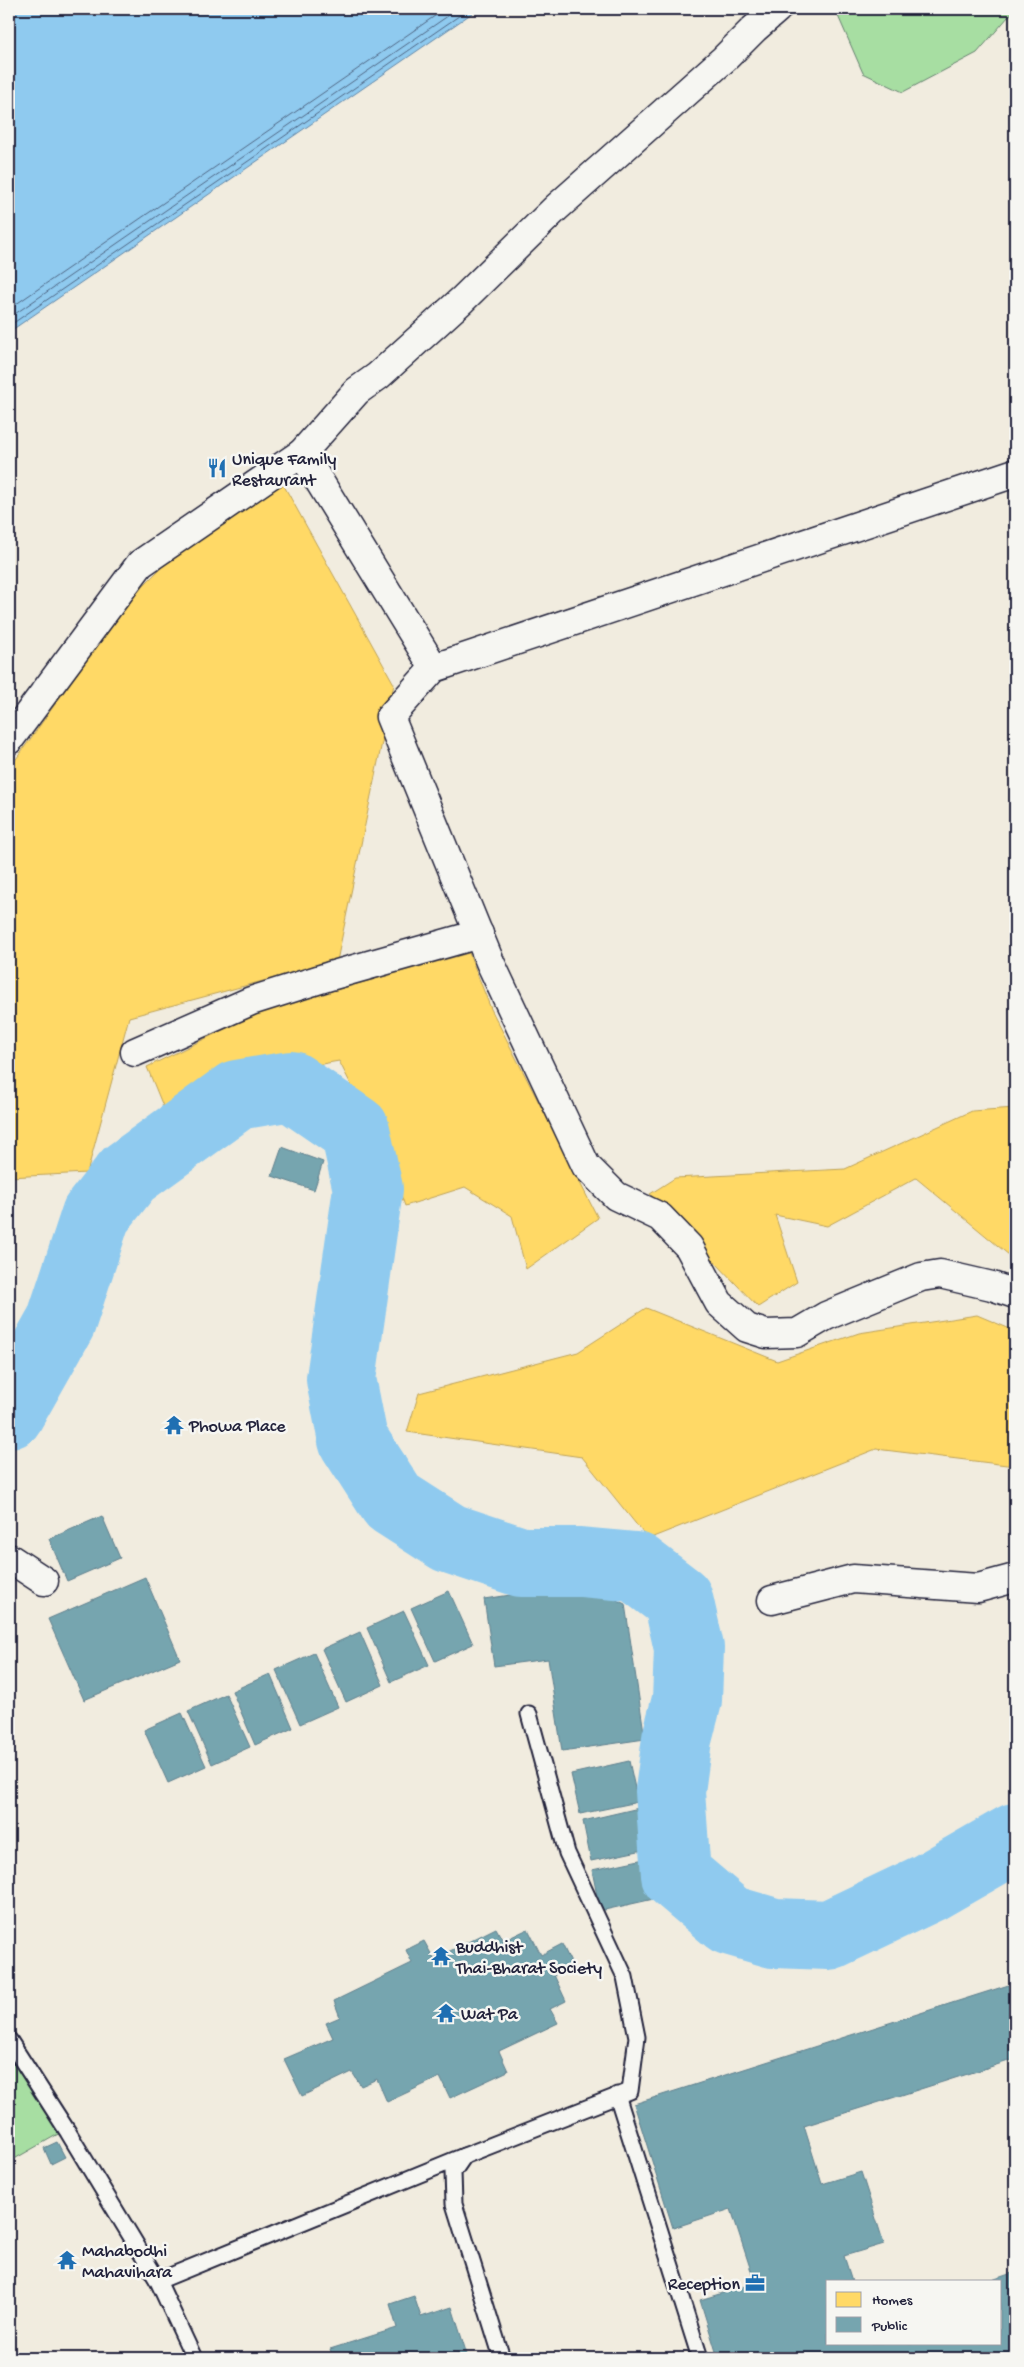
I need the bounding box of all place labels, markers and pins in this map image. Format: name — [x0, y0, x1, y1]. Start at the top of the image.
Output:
place label: Unique Family Restaurant — [232, 450, 336, 492]
restaurant icon: Unique Family Restaurant — [206, 457, 228, 479]
temple icon: Phowa Place — [163, 1414, 185, 1436]
place label: Phowa Place — [188, 1417, 286, 1438]
place label: Buddhist Thai-Bharat Society — [455, 1938, 602, 1980]
temple icon: Buddhist Thai-Bharat Society — [430, 1945, 452, 1967]
temple icon: Wat Pa — [435, 2002, 457, 2024]
place label: Wat Pa — [461, 2005, 519, 2026]
place label: Mahabodhi Mahavihara — [82, 2242, 173, 2284]
temple icon: Mahabodhi Mahavihara — [56, 2249, 78, 2271]
office icon: Reception — [744, 2272, 766, 2294]
place label: Reception — [668, 2275, 740, 2296]

